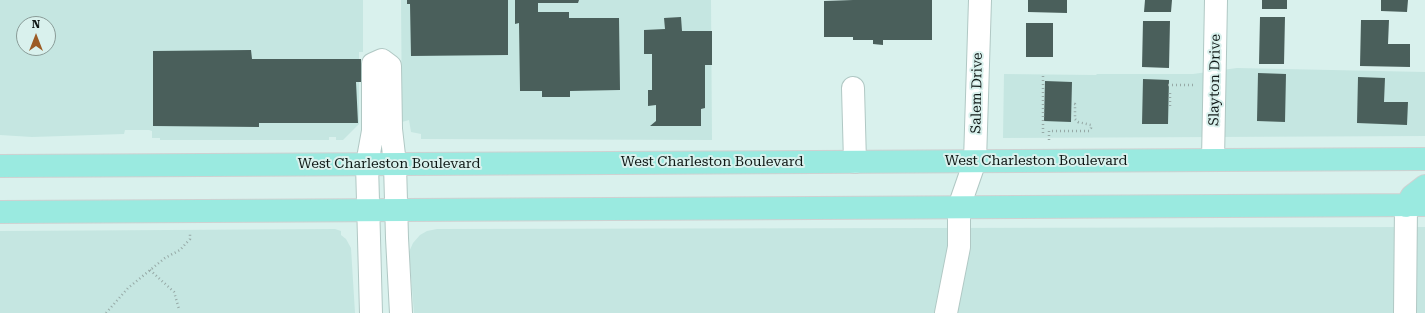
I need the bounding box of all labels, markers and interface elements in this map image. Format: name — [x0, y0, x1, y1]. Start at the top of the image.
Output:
north arrow — [16, 16, 56, 56]
text: N — [32, 18, 40, 31]
street label: Slayton Drive — [1206, 34, 1224, 126]
street label: Salem Drive — [968, 52, 986, 134]
street label: West Charleston Boulevard — [945, 153, 1127, 169]
street label: West Charleston Boulevard — [621, 154, 803, 170]
street label: West Charleston Boulevard — [298, 156, 480, 172]

